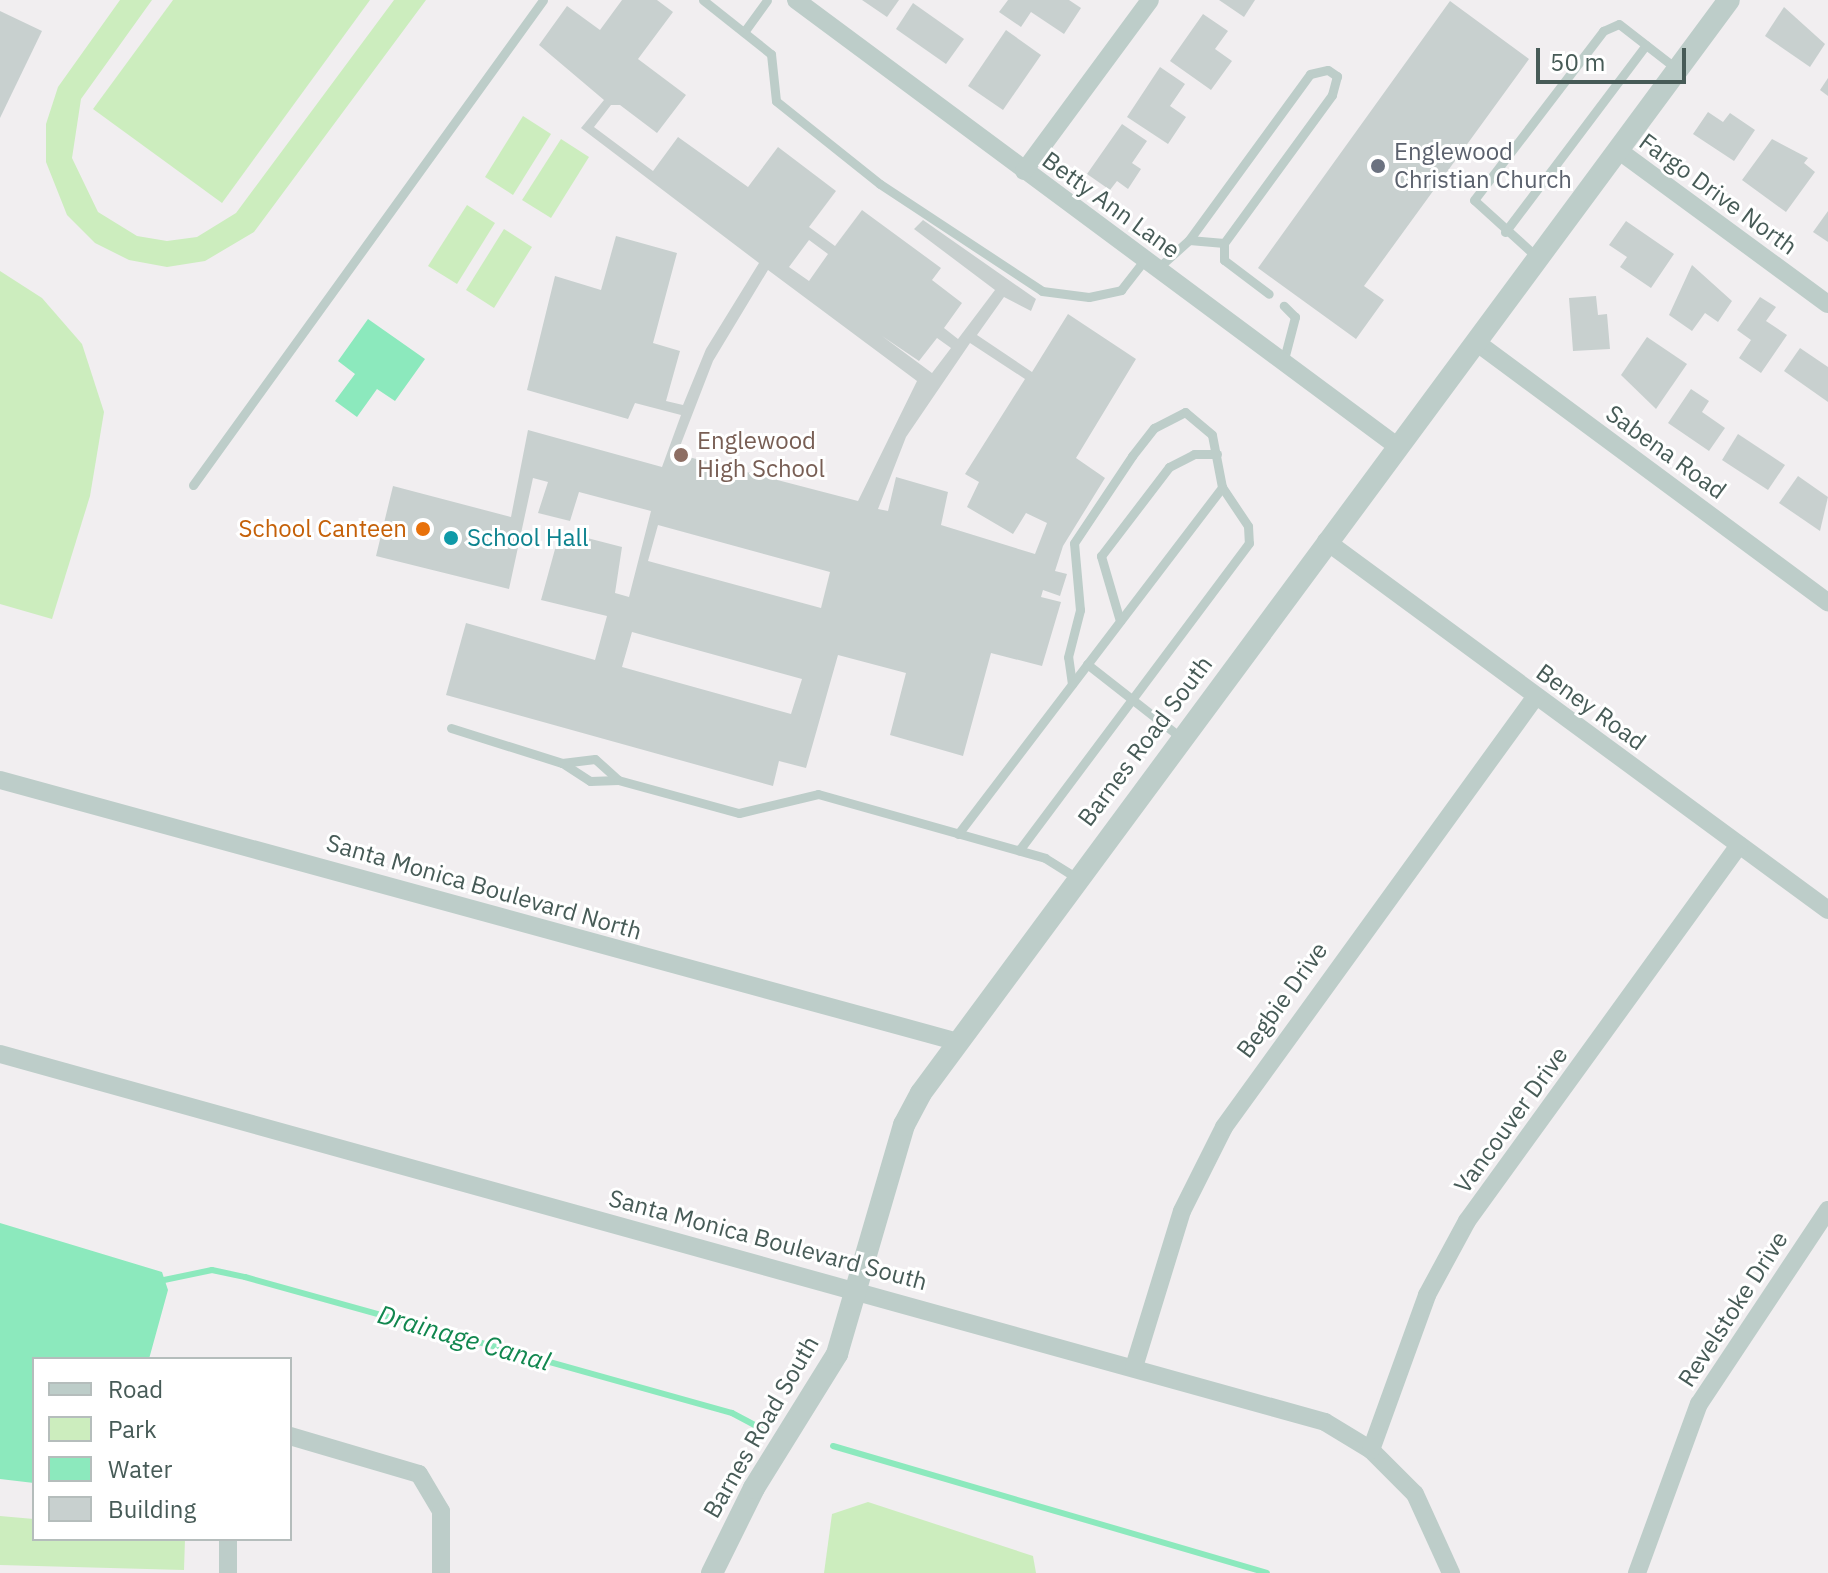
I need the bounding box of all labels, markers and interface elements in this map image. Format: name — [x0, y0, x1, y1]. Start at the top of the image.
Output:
scale bar — [1540, 32, 1690, 82]
text: 50 m — [1550, 46, 1605, 78]
street label: Fargo Drive North — [1634, 127, 1802, 261]
place label: Englewood Christian Church — [1394, 138, 1572, 194]
street label: Betty Ann Lane — [1037, 145, 1185, 265]
marker: Englewood Christian Church — [1369, 157, 1387, 175]
street label: Sabena Road — [1600, 399, 1732, 505]
place label: Englewood High School — [697, 427, 825, 483]
marker: Englewood High School — [672, 446, 690, 464]
place label: School Canteen — [239, 515, 407, 543]
marker: School Canteen — [414, 520, 432, 538]
place label: School Hall — [467, 524, 588, 552]
marker: School Hall — [442, 529, 460, 547]
street label: Barnes Road South — [1072, 650, 1218, 832]
street label: Beney Road — [1531, 658, 1651, 756]
street label: Santa Monica Boulevard North — [323, 828, 645, 946]
street label: Begbie Drive — [1230, 937, 1334, 1063]
street label: Vancouver Drive — [1448, 1041, 1574, 1199]
street label: Santa Monica Boulevard South — [606, 1184, 930, 1296]
street label: Revelstoke Drive — [1672, 1226, 1794, 1392]
water label: Drainage Canal — [374, 1298, 554, 1378]
street label: Barnes Road South — [697, 1331, 825, 1523]
legend — [32, 1357, 292, 1541]
text: Road — [108, 1373, 163, 1405]
text: Park — [108, 1413, 157, 1445]
text: Water — [108, 1453, 172, 1485]
text: Building — [108, 1493, 196, 1525]

